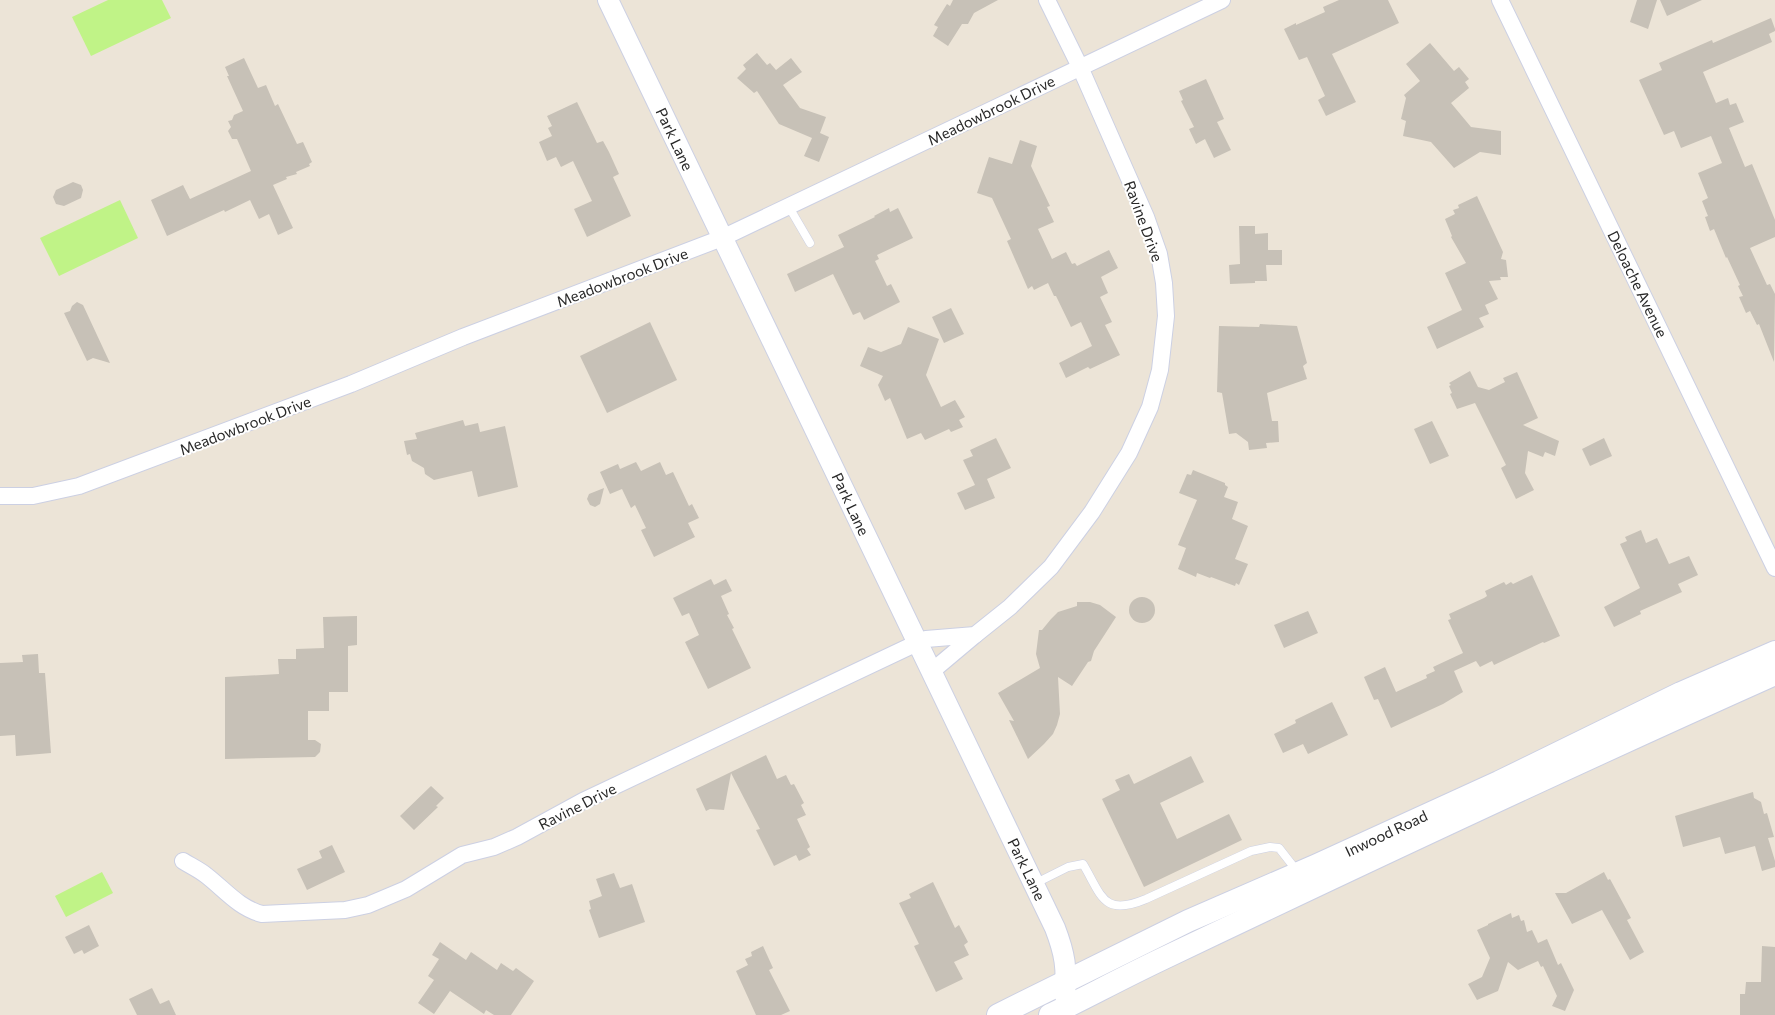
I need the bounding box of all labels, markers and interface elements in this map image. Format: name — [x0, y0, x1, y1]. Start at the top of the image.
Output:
street label: Meadowbrook Drive — [924, 71, 1058, 149]
street label: Park Lane — [653, 105, 697, 173]
street label: Ravine Drive — [1121, 178, 1167, 264]
street label: Deloache Avenue — [1604, 228, 1672, 340]
street label: Meadowbrook Drive — [554, 244, 690, 310]
street label: Meadowbrook Drive — [177, 392, 313, 458]
street label: Park Lane — [829, 470, 873, 538]
street label: Ravine Drive — [535, 779, 619, 833]
street label: Inwood Road — [1342, 806, 1430, 860]
street label: Park Lane — [1004, 835, 1050, 903]

